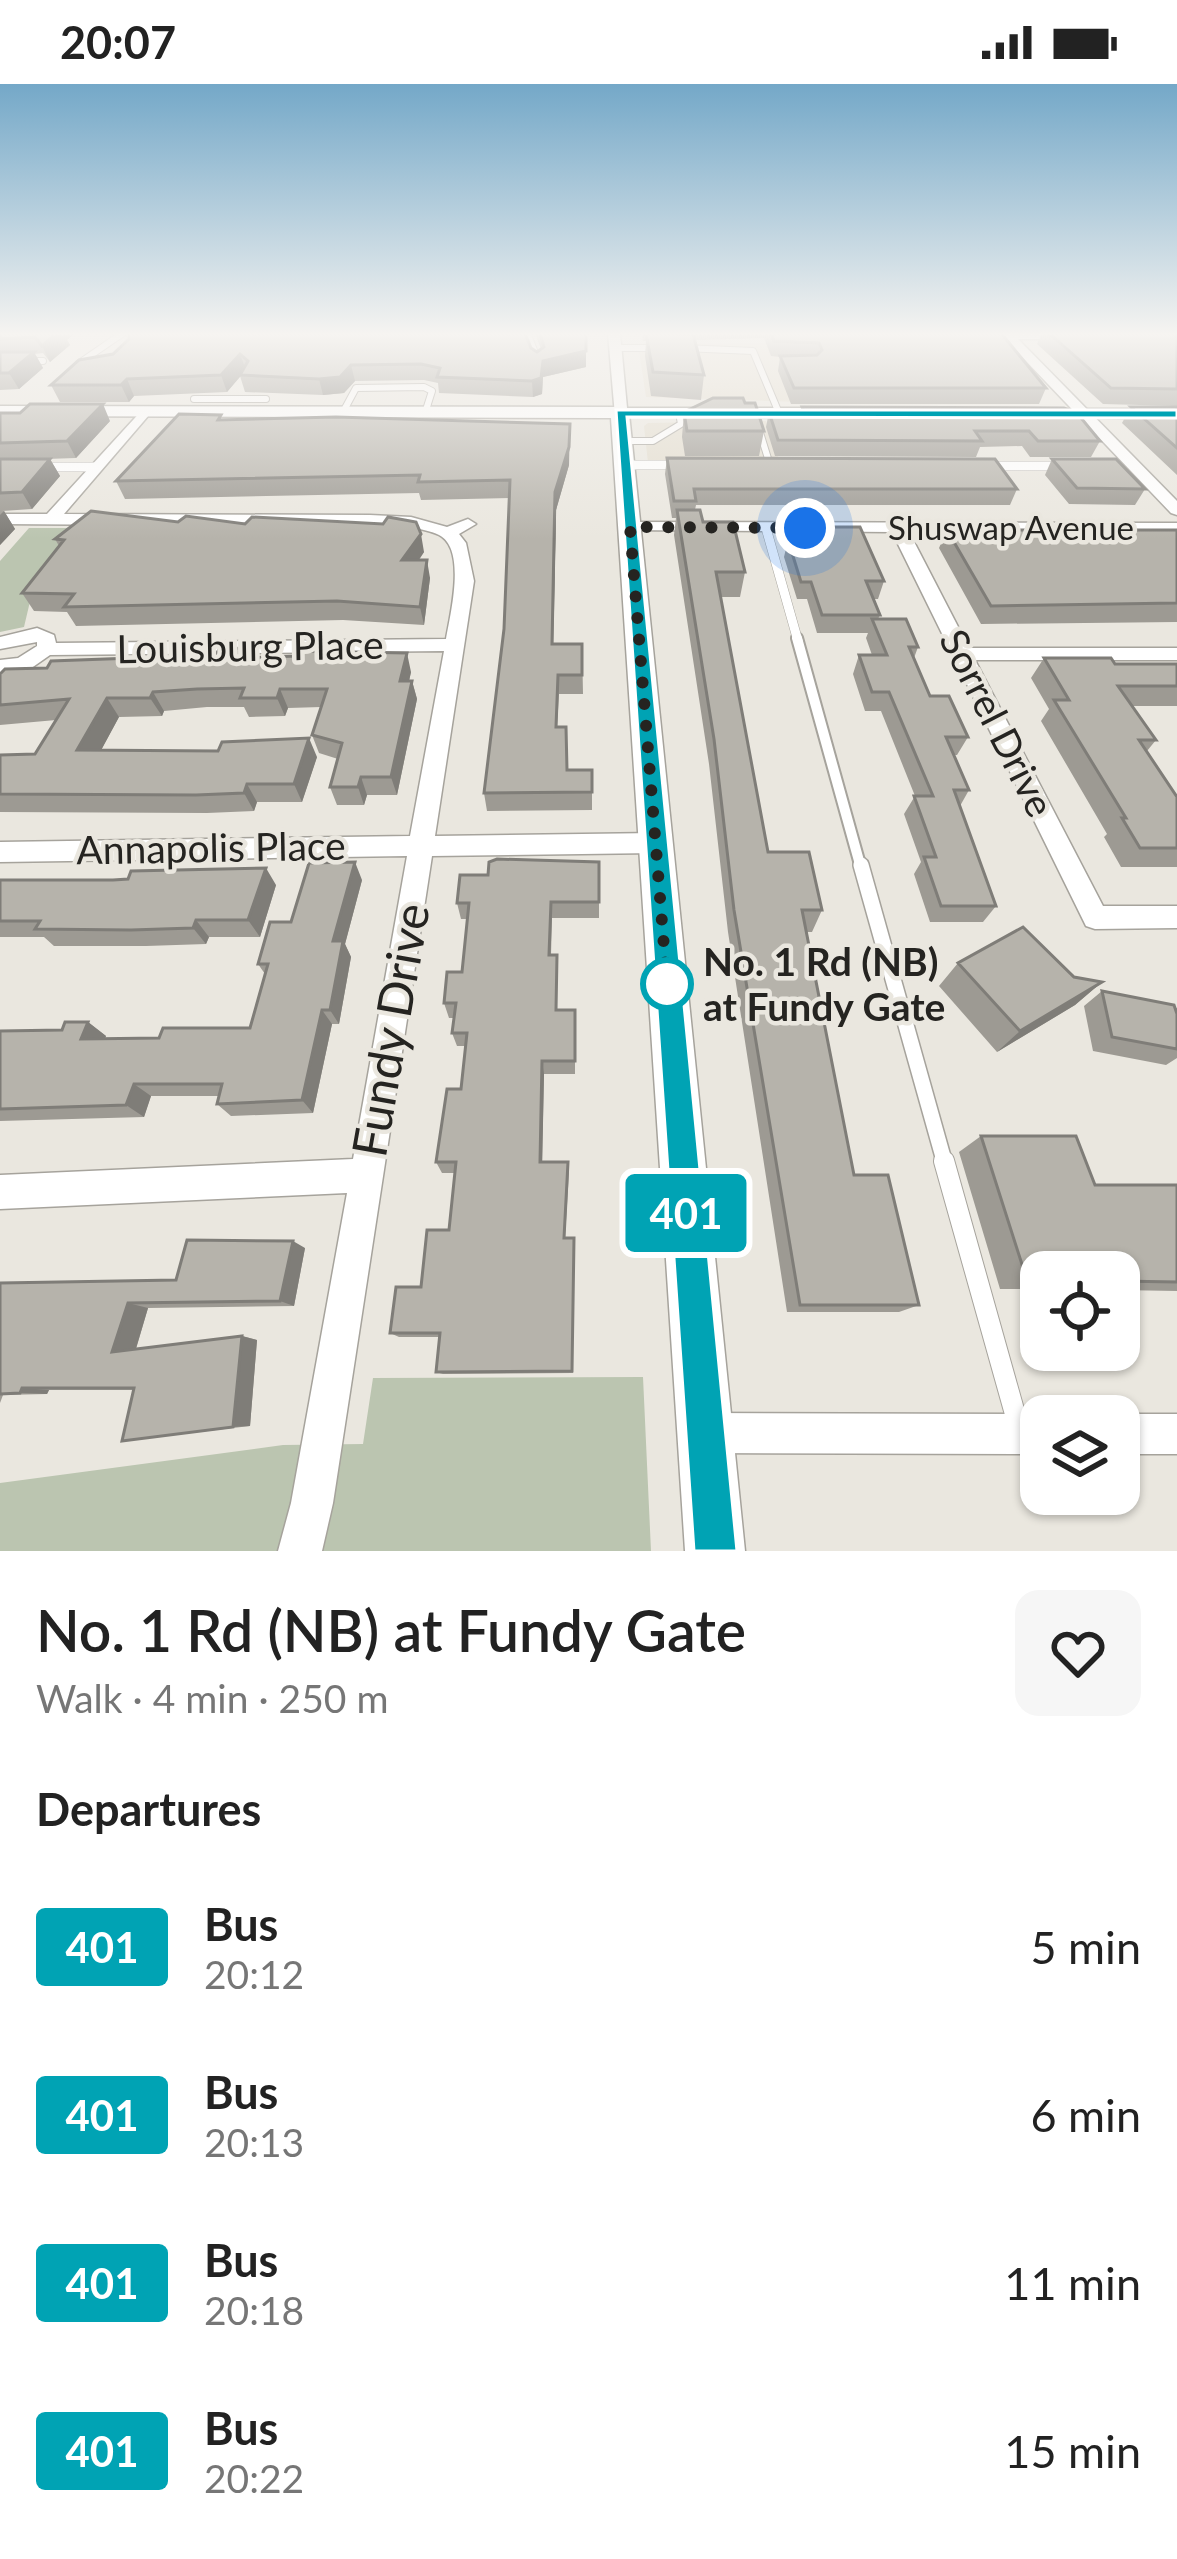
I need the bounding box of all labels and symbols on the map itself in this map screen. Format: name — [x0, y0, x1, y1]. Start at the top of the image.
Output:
your location — [775, 498, 835, 558]
street label: Shuswap Avenue — [888, 507, 1134, 547]
street label: Louisburg Place — [116, 621, 384, 671]
street label: Sorrel Drive — [931, 621, 1065, 824]
street label: Annapolis Place — [76, 822, 346, 872]
street label: Fundy Drive — [339, 899, 440, 1161]
place label: No. 1 Rd (NB) at Fundy Gate — [703, 938, 945, 1029]
marker: No. 1 Rd (NB) at Fundy Gate — [642, 959, 692, 1009]
line badge: 401 — [617, 1174, 755, 1252]

